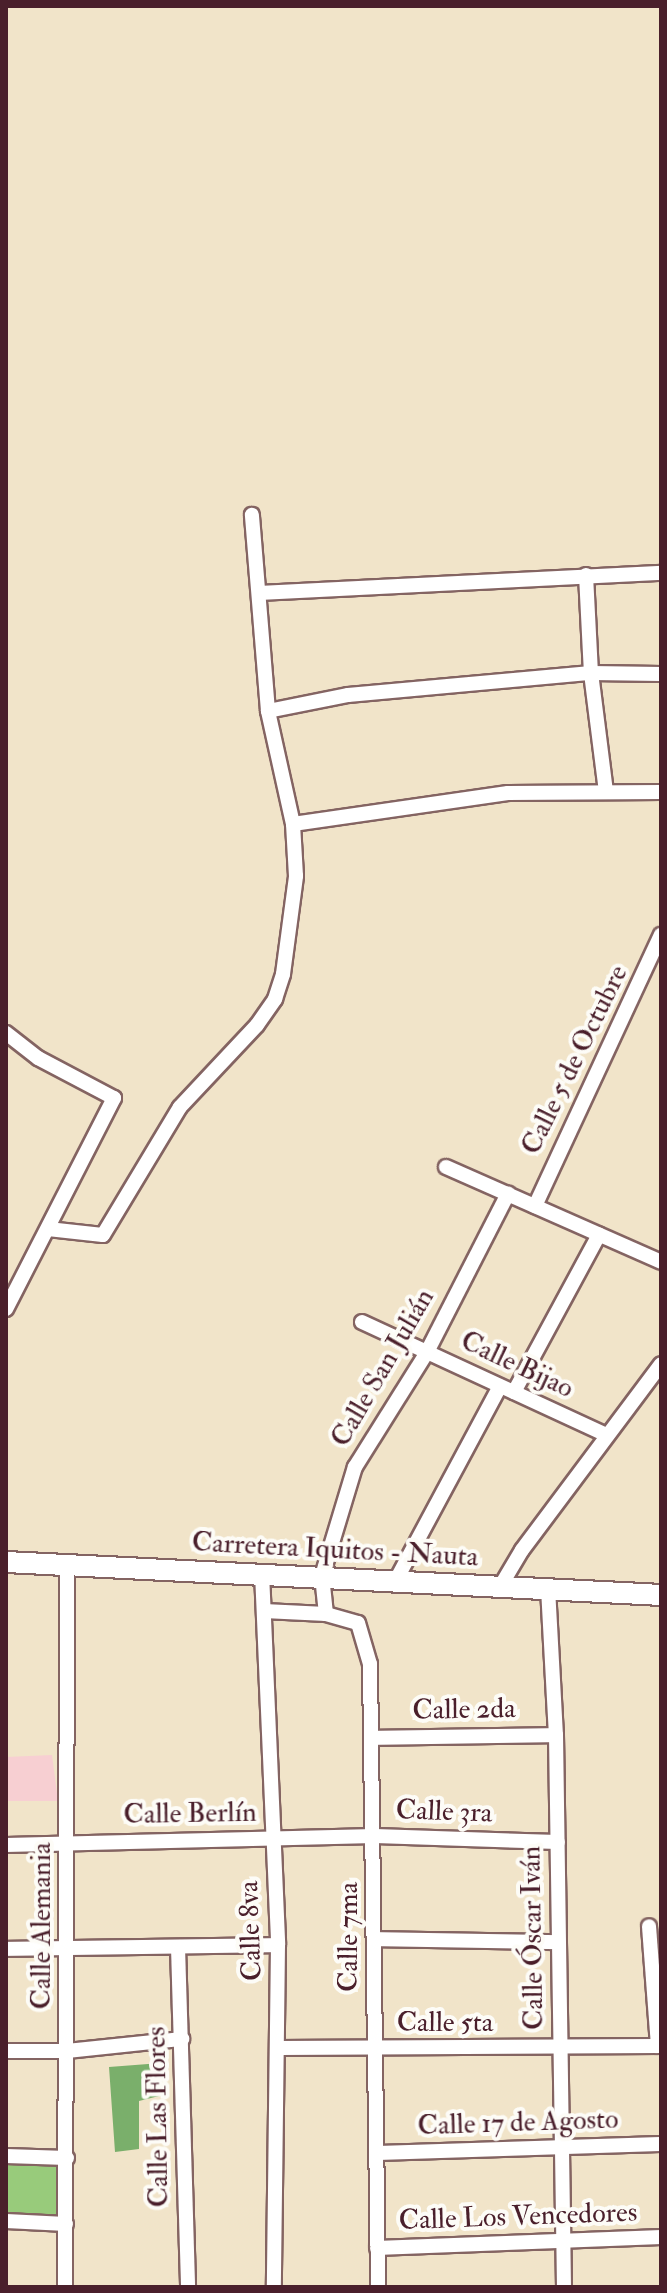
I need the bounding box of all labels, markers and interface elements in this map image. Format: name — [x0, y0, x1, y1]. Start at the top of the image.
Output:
street label: Calle 5 de Octubre — [515, 960, 635, 1160]
street label: Calle San Julián — [324, 1283, 442, 1453]
street label: Calle Bijao — [455, 1324, 579, 1406]
street label: Carretera Iquitos - Nauta — [191, 1526, 479, 1574]
street label: Calle 2da — [412, 1692, 516, 1728]
street label: Calle 3ra — [395, 1794, 493, 1830]
street label: Calle Berlín — [123, 1796, 257, 1832]
street label: Calle Alemania — [25, 1843, 59, 2009]
street label: Calle Óscar Iván — [515, 1846, 551, 2030]
street label: Calle 8va — [232, 1880, 270, 1982]
street label: Calle 7ma — [332, 1882, 366, 1992]
street label: Calle 5ta — [397, 2006, 493, 2040]
street label: Calle Las Flores — [140, 2026, 176, 2208]
street label: Calle 17 de Agosto — [417, 2103, 619, 2143]
street label: Calle Los Vencedores — [398, 2196, 638, 2238]

